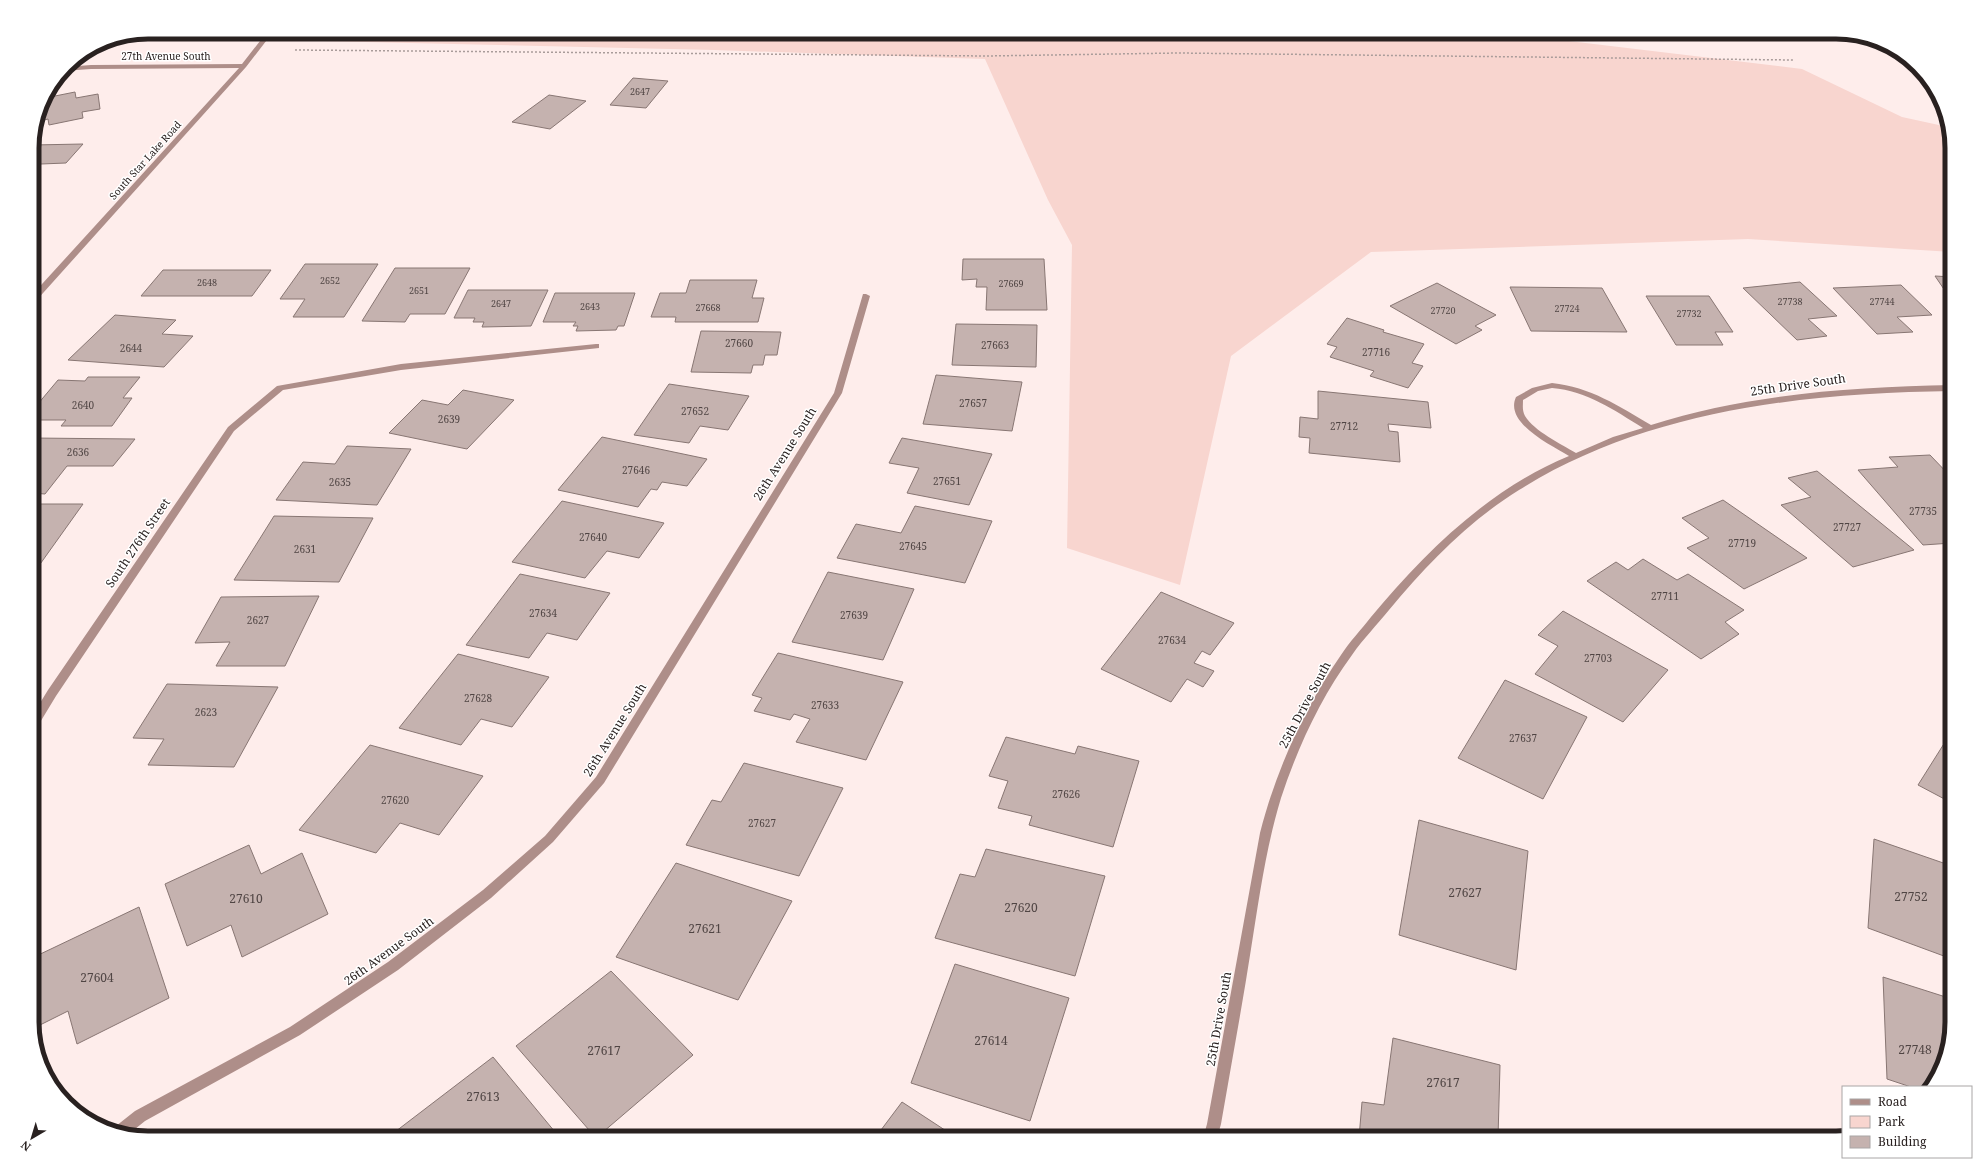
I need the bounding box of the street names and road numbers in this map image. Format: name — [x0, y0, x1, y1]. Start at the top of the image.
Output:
street label: 27th Avenue South — [121, 49, 211, 63]
street label: South Star Lake Road — [106, 118, 184, 202]
street label: 25th Drive South — [1749, 369, 1847, 400]
street label: 26th Avenue South — [749, 403, 820, 504]
street label: South 276th Street — [101, 495, 174, 591]
street label: 25th Drive South — [1275, 658, 1335, 751]
street label: 26th Avenue South — [579, 679, 650, 780]
street label: 26th Avenue South — [340, 912, 437, 989]
street label: 25th Drive South — [1202, 970, 1235, 1068]

